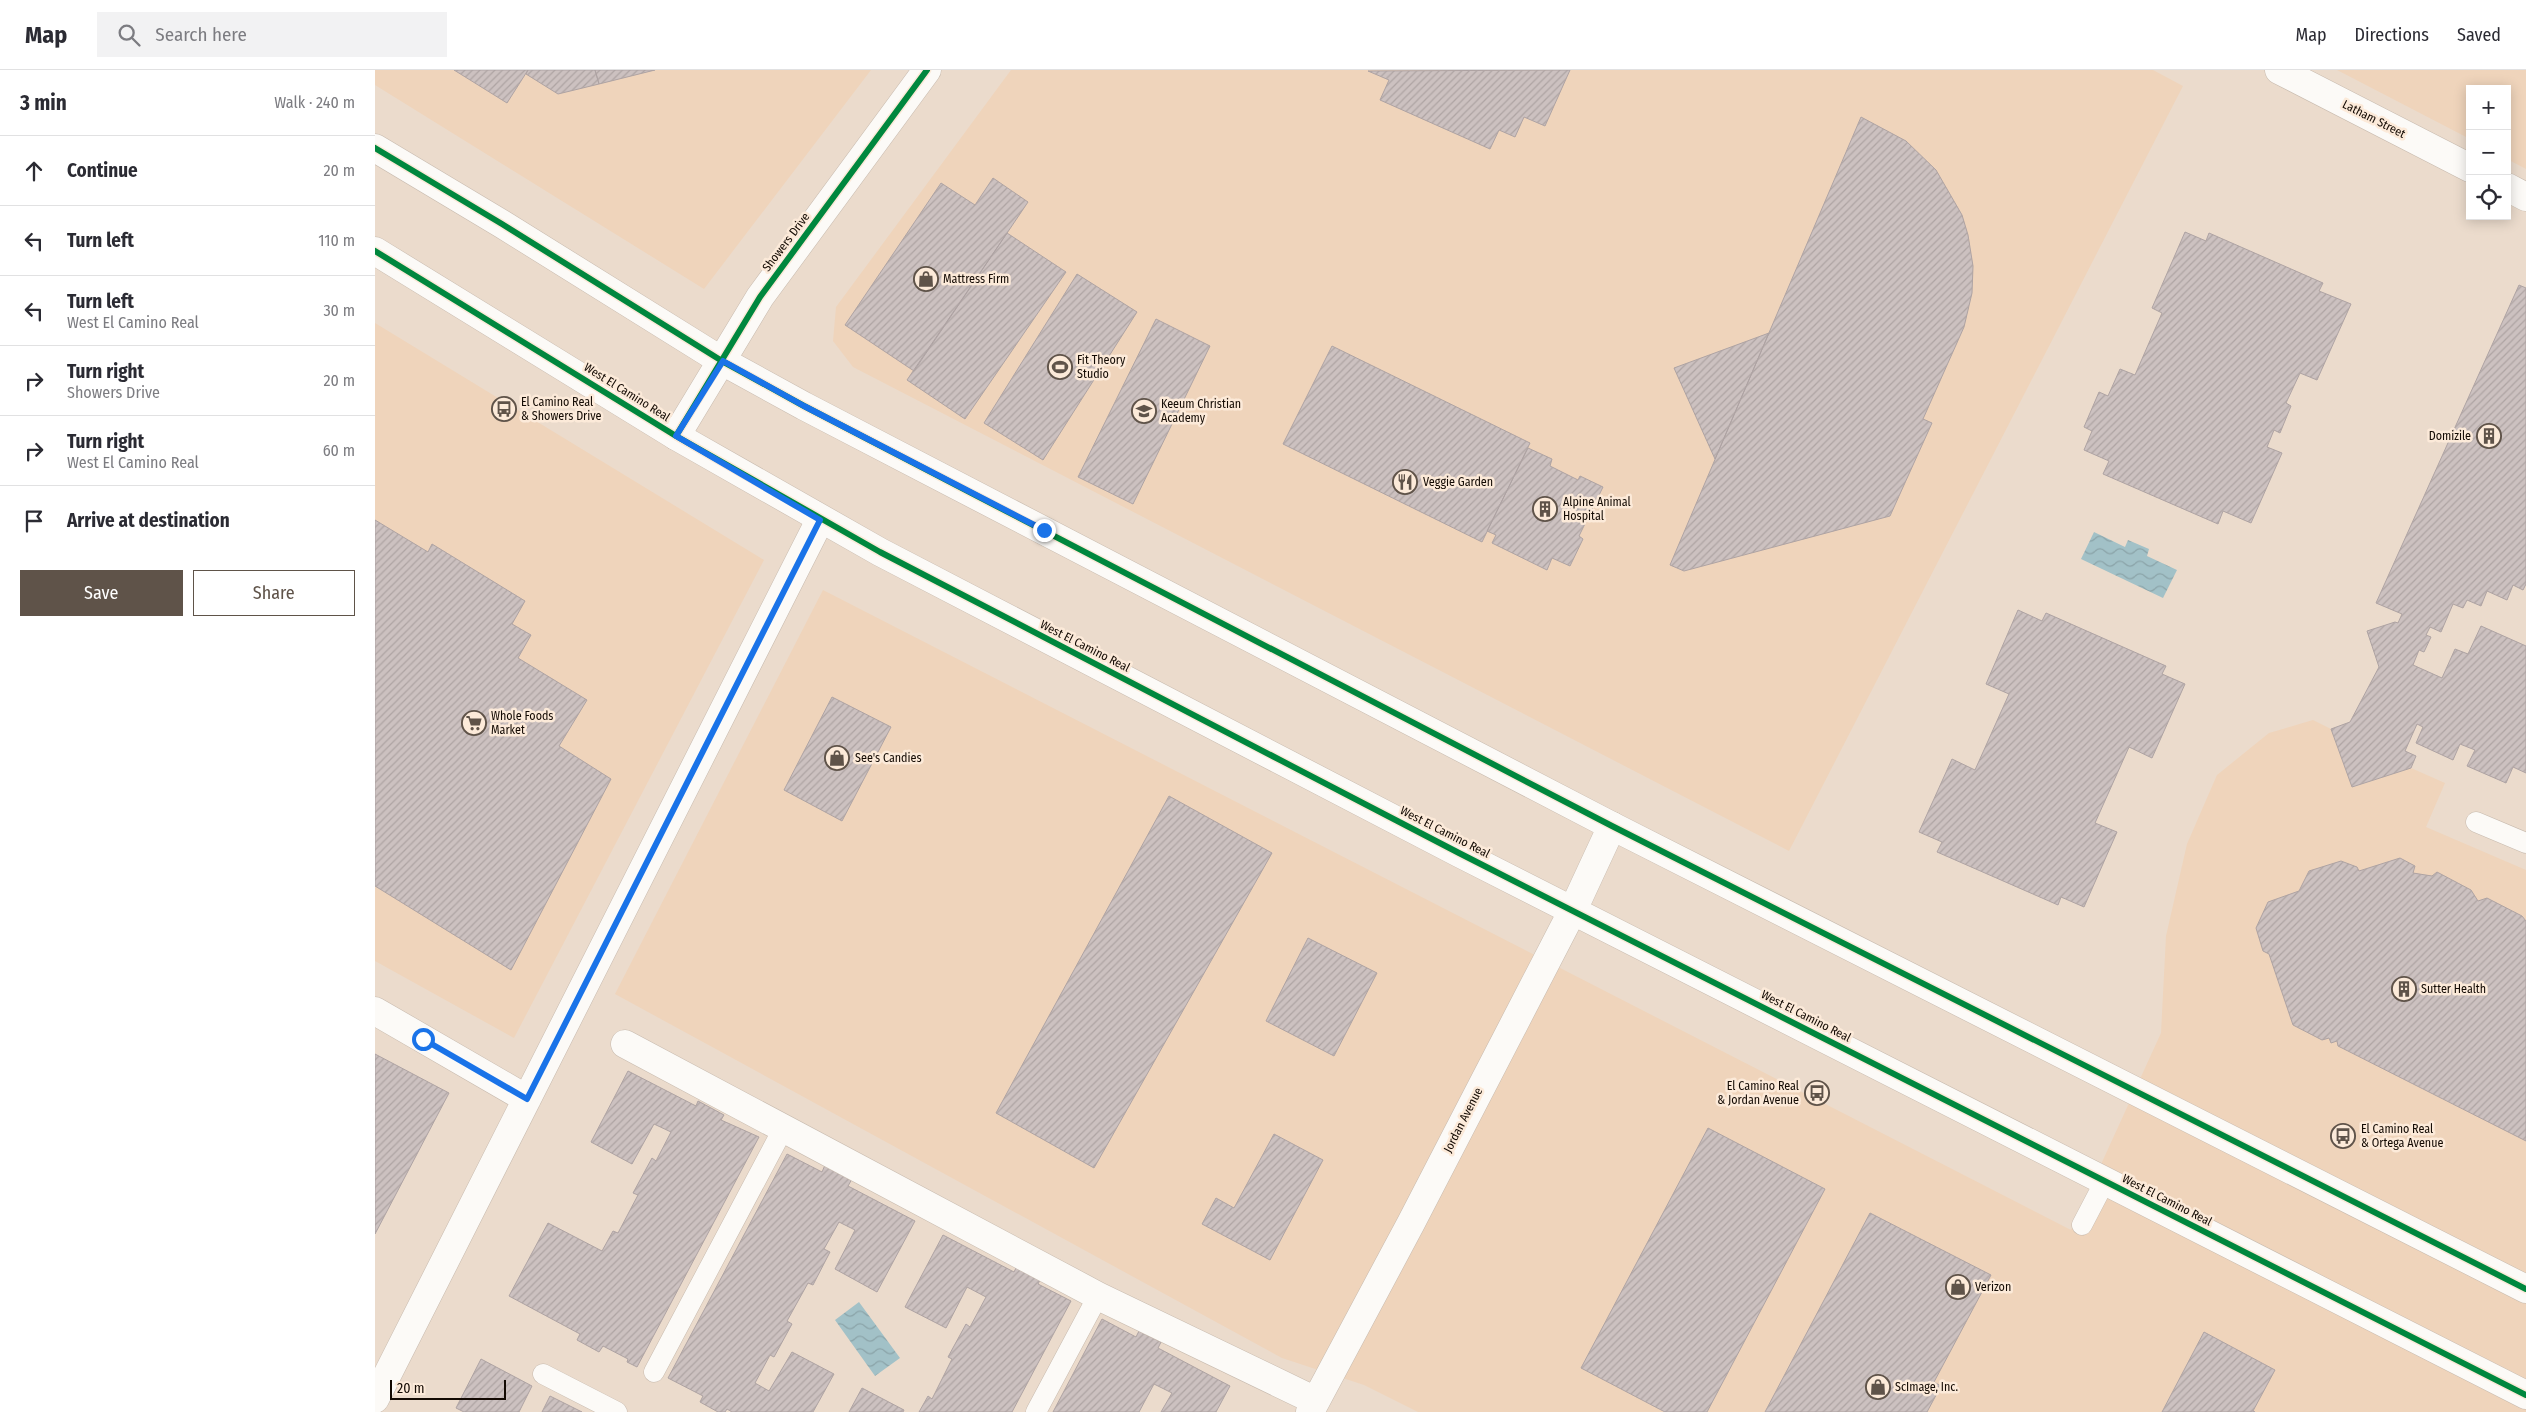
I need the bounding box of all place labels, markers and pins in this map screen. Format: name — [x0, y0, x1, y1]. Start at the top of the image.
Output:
shop icon: Mattress Firm — [913, 266, 939, 292]
place label: Mattress Firm — [943, 272, 1009, 286]
place label: Fit Theory Studio — [1077, 353, 1126, 381]
sports icon: Fit Theory Studio — [1047, 354, 1073, 380]
place label: El Camino Real & Showers Drive — [521, 395, 602, 423]
bus stop icon: El Camino Real & Showers Drive — [491, 396, 517, 422]
place label: Keeum Christian Academy — [1161, 397, 1241, 425]
school or university icon: Keeum Christian Academy — [1131, 398, 1157, 424]
building icon: Domizile — [2476, 423, 2502, 449]
place label: Domizile — [2429, 429, 2471, 443]
restaurant icon: Veggie Garden — [1392, 469, 1418, 495]
place label: Veggie Garden — [1423, 475, 1493, 489]
place label: Alpine Animal Hospital — [1563, 495, 1631, 523]
building icon: Alpine Animal Hospital — [1532, 496, 1558, 522]
place label: Whole Foods Market — [491, 709, 554, 737]
supermarket icon: Whole Foods Market — [461, 710, 487, 736]
shop icon: See's Candies — [824, 745, 850, 771]
place label: See's Candies — [855, 751, 922, 765]
building icon: Sutter Health — [2391, 976, 2417, 1002]
place label: Sutter Health — [2421, 982, 2486, 996]
place label: El Camino Real & Jordan Avenue — [1717, 1079, 1799, 1107]
bus stop icon: El Camino Real & Jordan Avenue — [1804, 1080, 1830, 1106]
place label: El Camino Real & Ortega Avenue — [2361, 1122, 2443, 1150]
bus stop icon: El Camino Real & Ortega Avenue — [2330, 1123, 2356, 1149]
shop icon: Verizon — [1945, 1274, 1971, 1300]
place label: Verizon — [1975, 1280, 2011, 1294]
shop icon: ScImage, Inc. — [1865, 1374, 1891, 1400]
place label: ScImage, Inc. — [1895, 1380, 1959, 1394]

